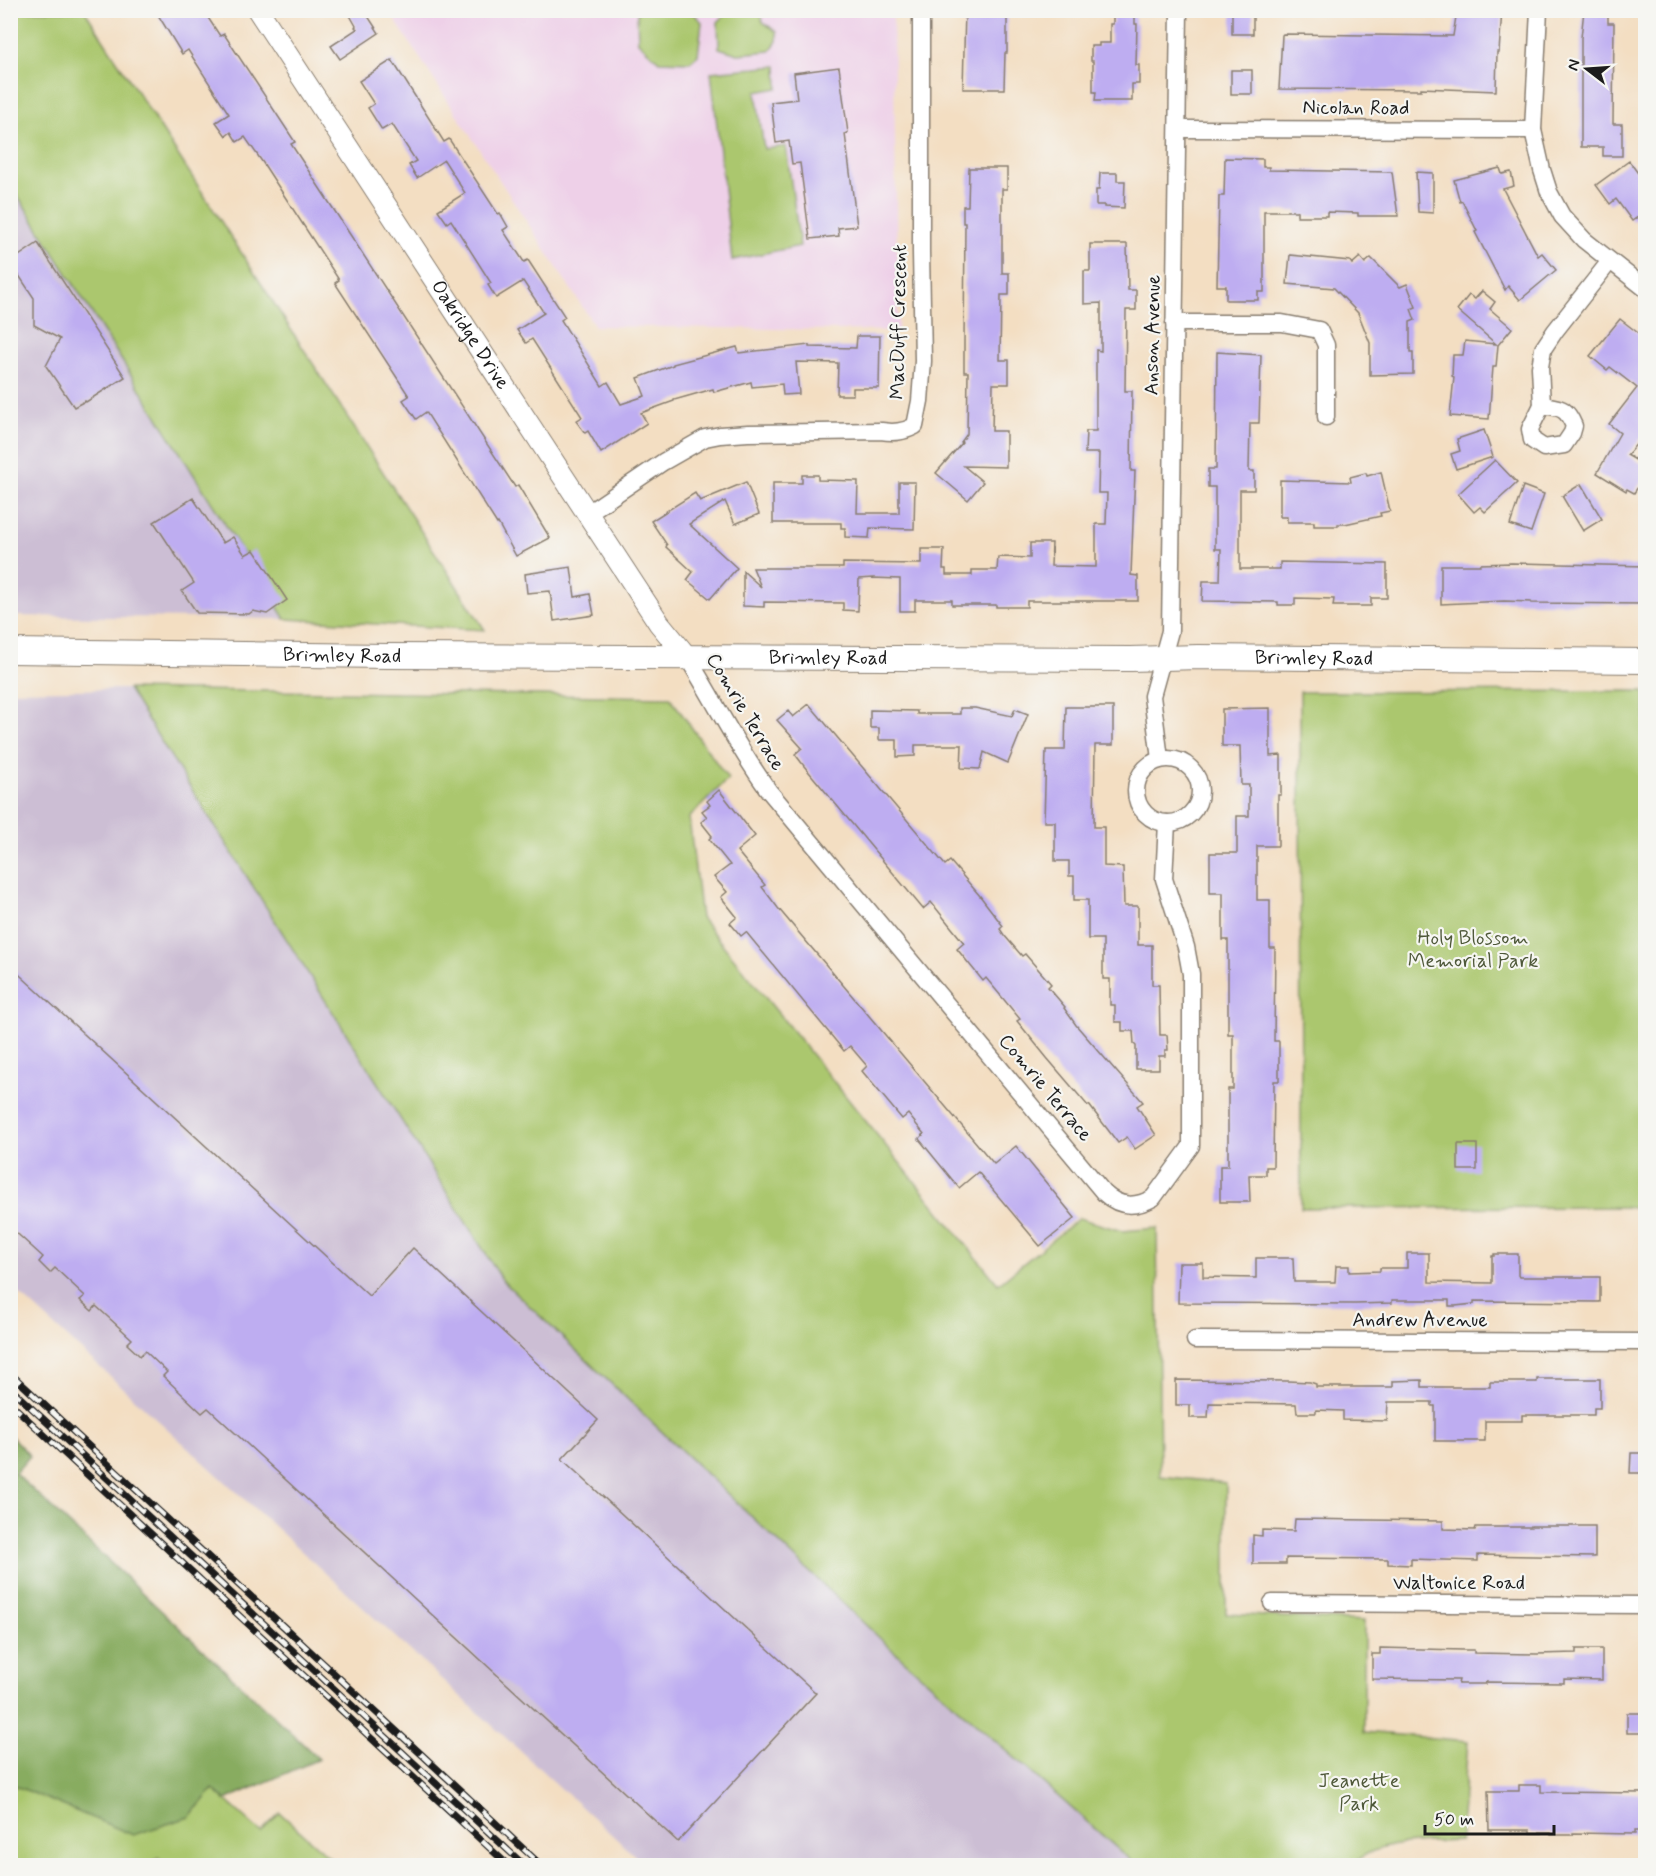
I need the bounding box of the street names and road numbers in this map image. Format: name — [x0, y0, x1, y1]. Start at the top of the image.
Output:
street label: Nicolan Road — [1303, 95, 1409, 122]
street label: MacDuff Crescent — [884, 244, 914, 400]
street label: Anson Avenue — [1138, 274, 1168, 396]
street label: Oakridge Drive — [425, 275, 516, 395]
street label: Brimley Road — [283, 641, 401, 670]
street label: Brimley Road — [769, 644, 887, 672]
street label: Brimley Road — [1255, 644, 1373, 672]
street label: Comrie Terrace — [699, 648, 791, 776]
street label: Comrie Terrace — [992, 1028, 1098, 1148]
street label: Andrew Avenue — [1352, 1307, 1488, 1334]
street label: Waltonice Road — [1393, 1570, 1525, 1597]

